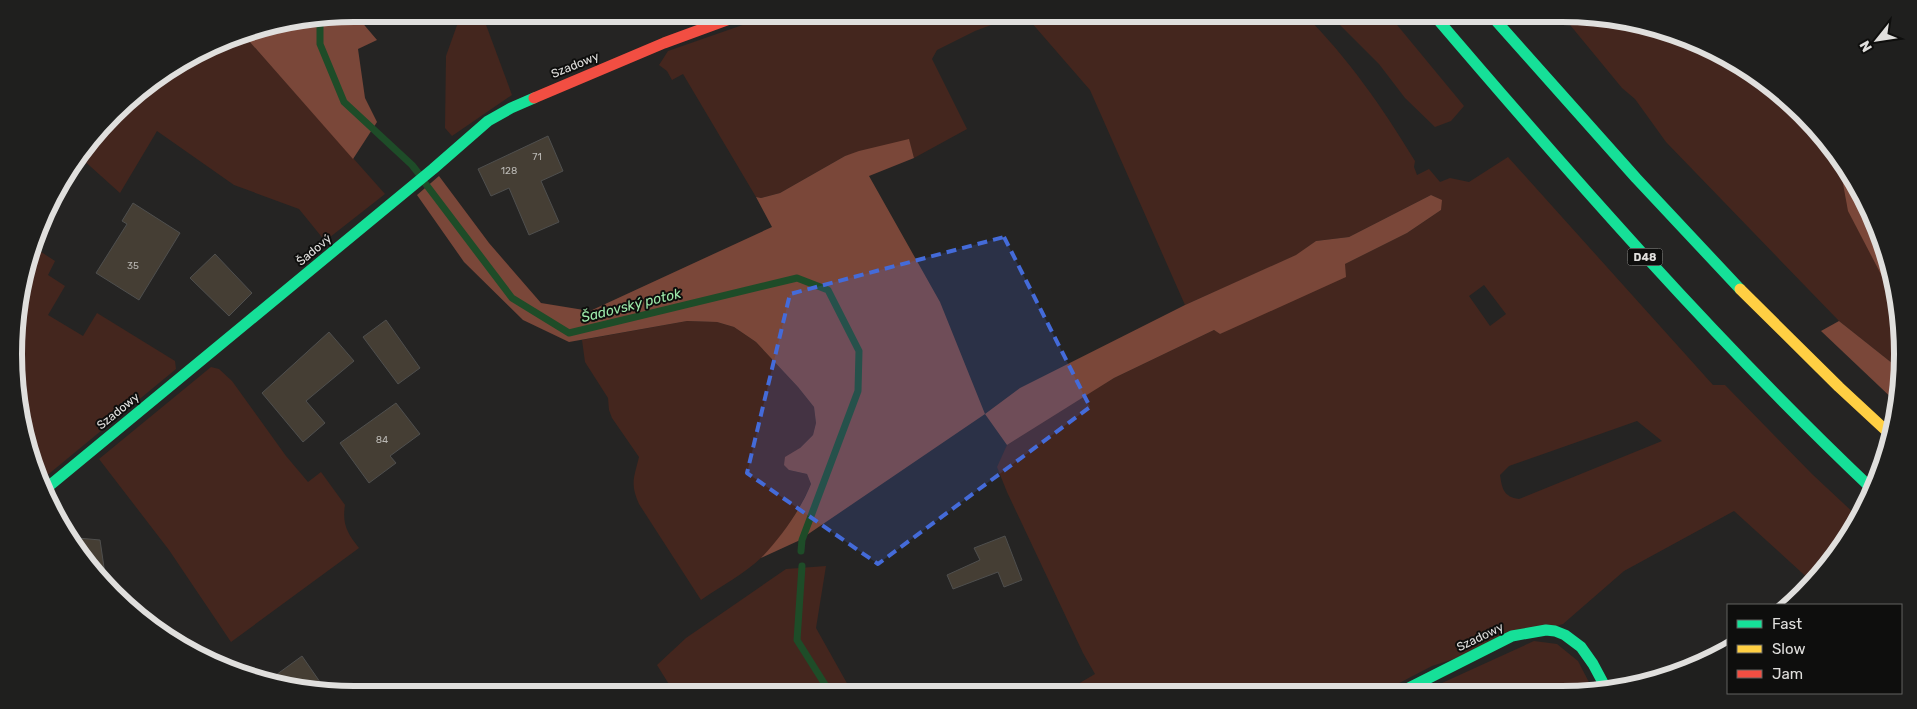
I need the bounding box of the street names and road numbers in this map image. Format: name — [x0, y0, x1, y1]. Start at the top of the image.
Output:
street label: Szadowy — [549, 49, 601, 81]
street label: Šadový — [294, 231, 335, 269]
road number: D48 — [1628, 248, 1662, 266]
street label: Szadowy — [94, 389, 142, 432]
street label: Szadowy — [1454, 620, 1506, 654]

